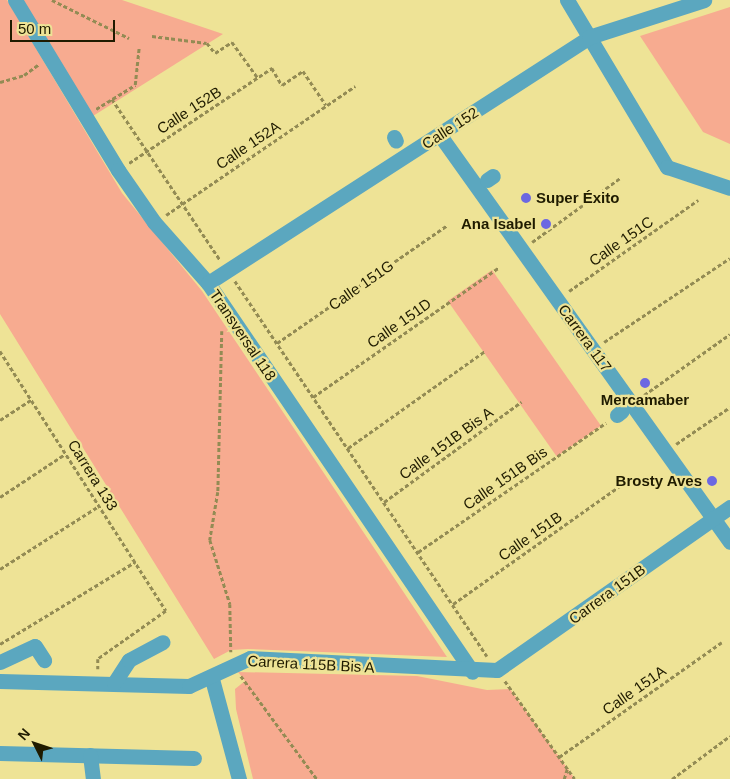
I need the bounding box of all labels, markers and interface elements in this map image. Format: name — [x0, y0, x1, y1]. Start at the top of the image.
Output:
scale bar — [12, 10, 118, 42]
text: 50 m — [18, 20, 51, 37]
street label: Calle 152B — [153, 82, 225, 138]
street label: Calle 152 — [419, 103, 481, 153]
street label: Calle 152A — [213, 117, 283, 173]
place label: Super Éxito — [536, 189, 619, 207]
marker: Super Éxito — [520, 192, 532, 204]
street label: Calle 151C — [585, 212, 657, 270]
place label: Ana Isabel — [461, 215, 536, 233]
marker: Ana Isabel — [540, 218, 552, 230]
street label: Calle 151G — [325, 256, 397, 314]
street label: Transversal 118 — [206, 286, 280, 384]
street label: Calle 151D — [363, 294, 435, 352]
street label: Carrera 117 — [555, 301, 615, 375]
marker: Mercamaber — [639, 377, 651, 389]
place label: Mercamaber — [601, 391, 689, 409]
street label: Calle 151B Bis A — [395, 403, 497, 483]
street label: Carrera 133 — [64, 436, 122, 514]
street label: Calle 151B Bis — [460, 442, 550, 514]
place label: Brosty Aves — [615, 472, 702, 490]
marker: Brosty Aves — [706, 475, 718, 487]
street label: Calle 151B — [495, 508, 565, 564]
street label: Carrera 151B — [565, 560, 649, 628]
street label: Carrera 115B Bis A — [247, 652, 375, 676]
street label: Calle 151A — [599, 662, 669, 718]
north arrow — [10, 719, 60, 769]
text: N — [14, 725, 33, 743]

